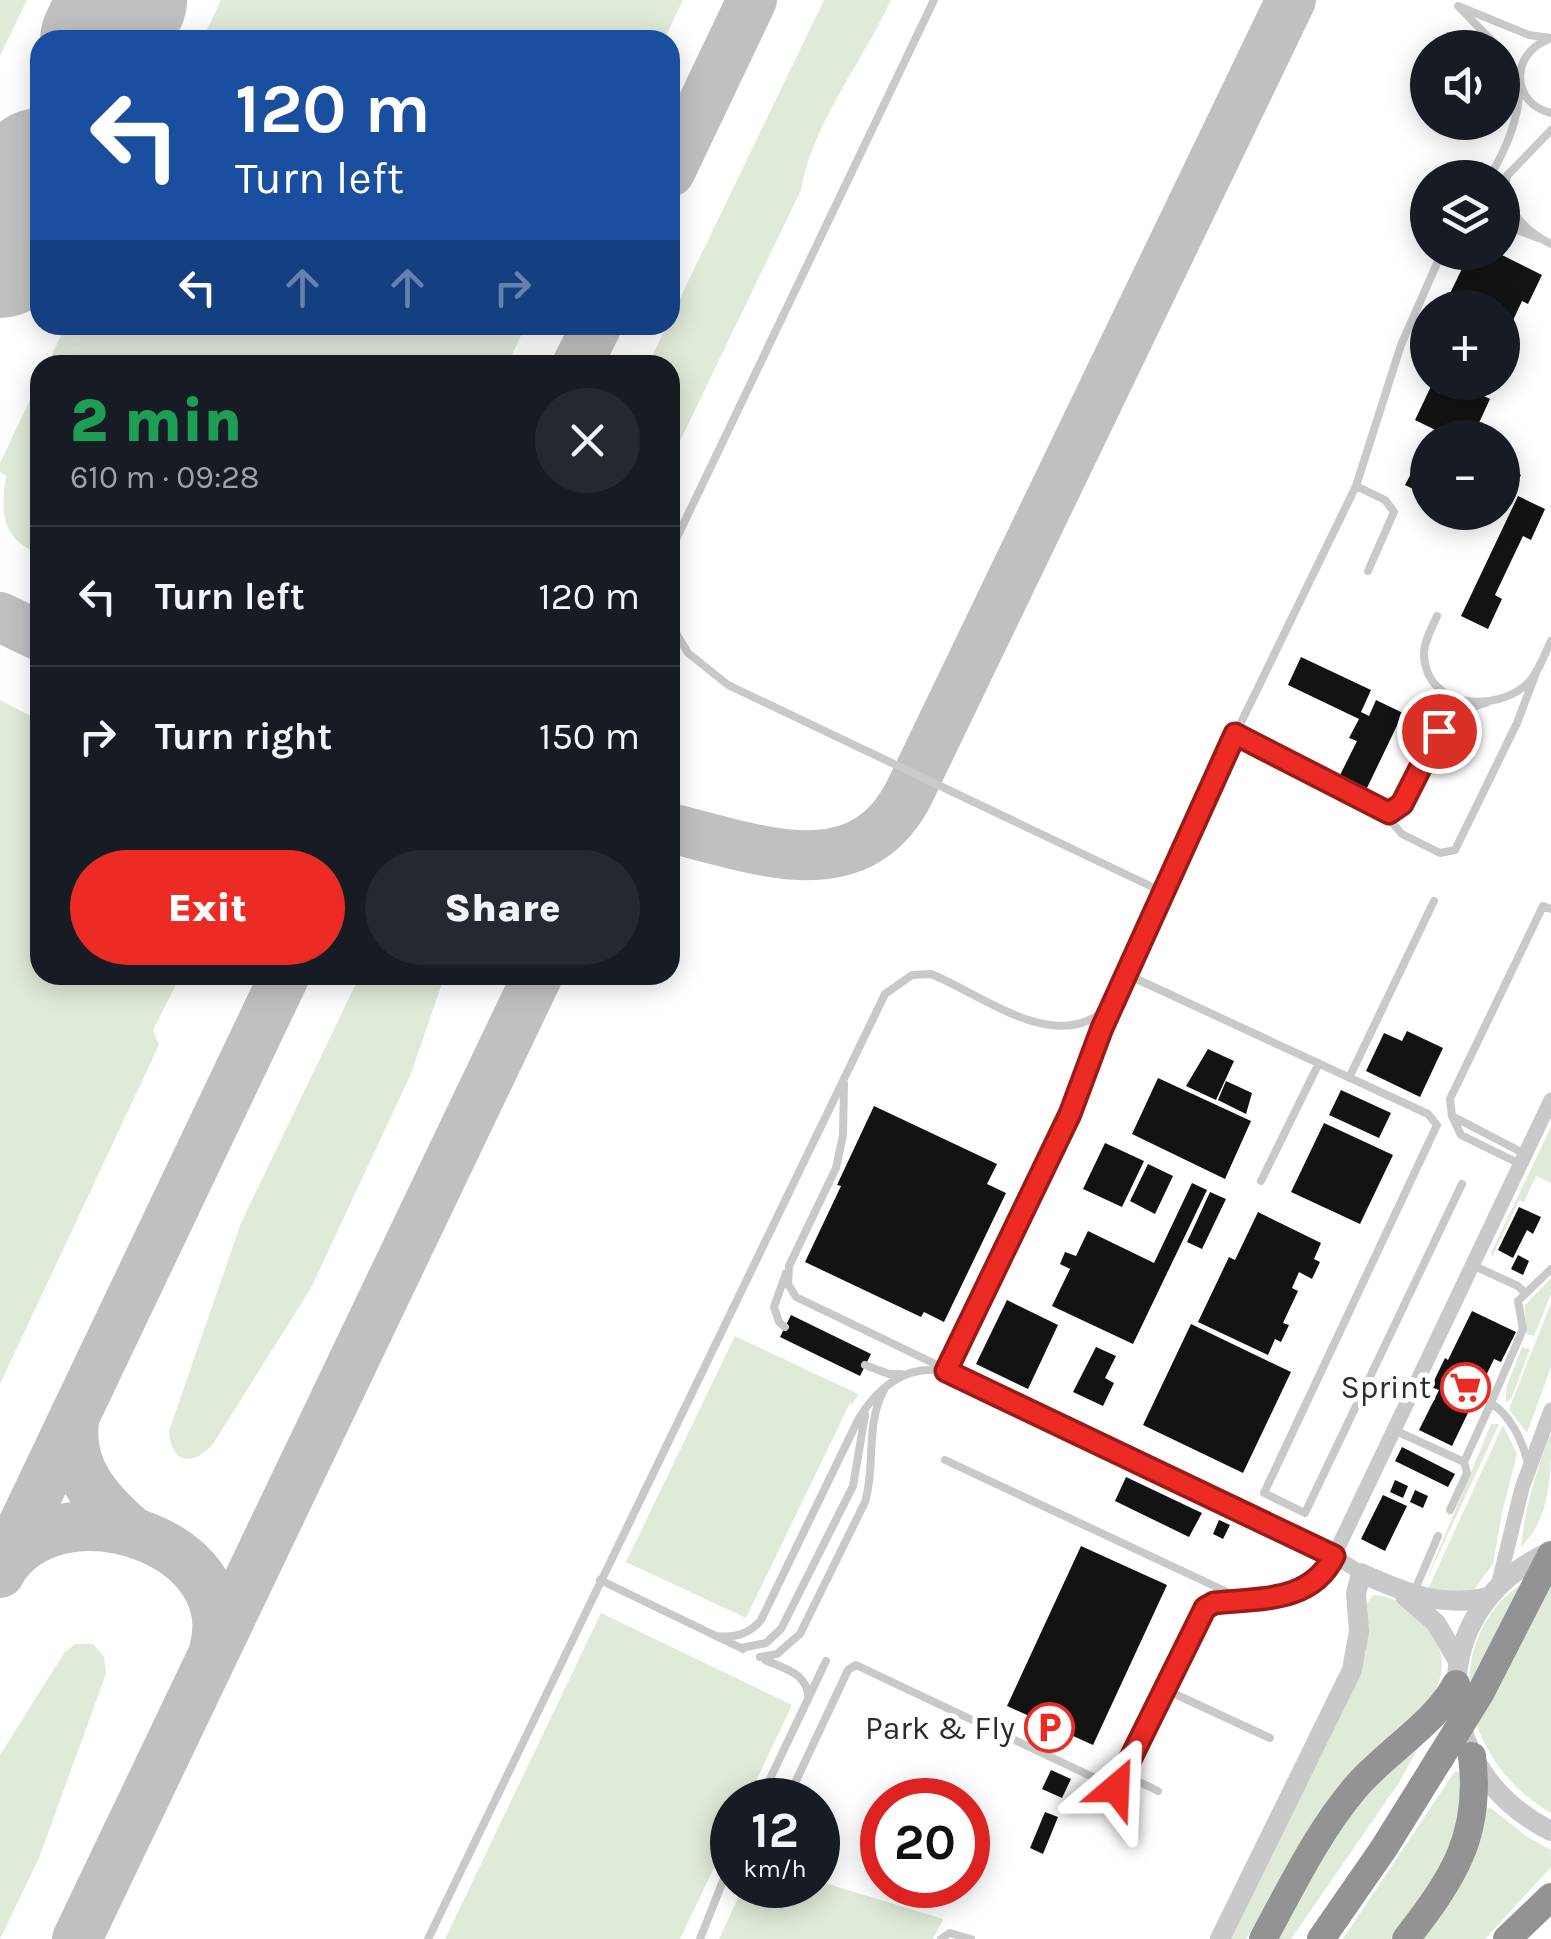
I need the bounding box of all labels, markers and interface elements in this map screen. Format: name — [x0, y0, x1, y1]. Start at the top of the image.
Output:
map controls — [1410, 30, 1520, 530]
button: sound — [1410, 30, 1520, 140]
text: 120 m — [235, 68, 431, 150]
icon: left — [70, 70, 200, 200]
text: Turn left — [235, 152, 404, 204]
button: layers — [1410, 160, 1520, 270]
icon: left — [170, 260, 225, 315]
icon: ahead — [275, 260, 330, 315]
icon: ahead — [380, 260, 435, 315]
icon: right — [485, 260, 540, 315]
button: + — [1410, 290, 1520, 400]
text: 2 min — [70, 386, 242, 456]
button: close — [535, 388, 640, 493]
button: − — [1410, 420, 1520, 530]
text: 610 m · 09:28 — [70, 459, 259, 496]
icon: left — [70, 569, 125, 624]
text: Turn left — [155, 574, 305, 619]
text: 120 m — [538, 574, 640, 619]
pin — [1397, 689, 1482, 774]
icon: arrive — [1412, 704, 1467, 759]
icon: right — [70, 709, 125, 764]
text: Turn right — [155, 714, 332, 759]
text: 150 m — [539, 714, 640, 759]
button: Exit — [70, 850, 345, 965]
button: Share — [365, 850, 640, 965]
supermarket icon: Sprint — [1440, 1361, 1492, 1413]
place label: Sprint — [1341, 1369, 1431, 1406]
parking icon: Park & Fly — [1024, 1702, 1076, 1754]
place label: Park & Fly — [865, 1710, 1015, 1747]
position arrow — [1064, 1736, 1168, 1840]
speed limit sign: 20 — [860, 1778, 990, 1908]
text: 12 — [751, 1801, 799, 1860]
text: km/h — [743, 1854, 807, 1883]

